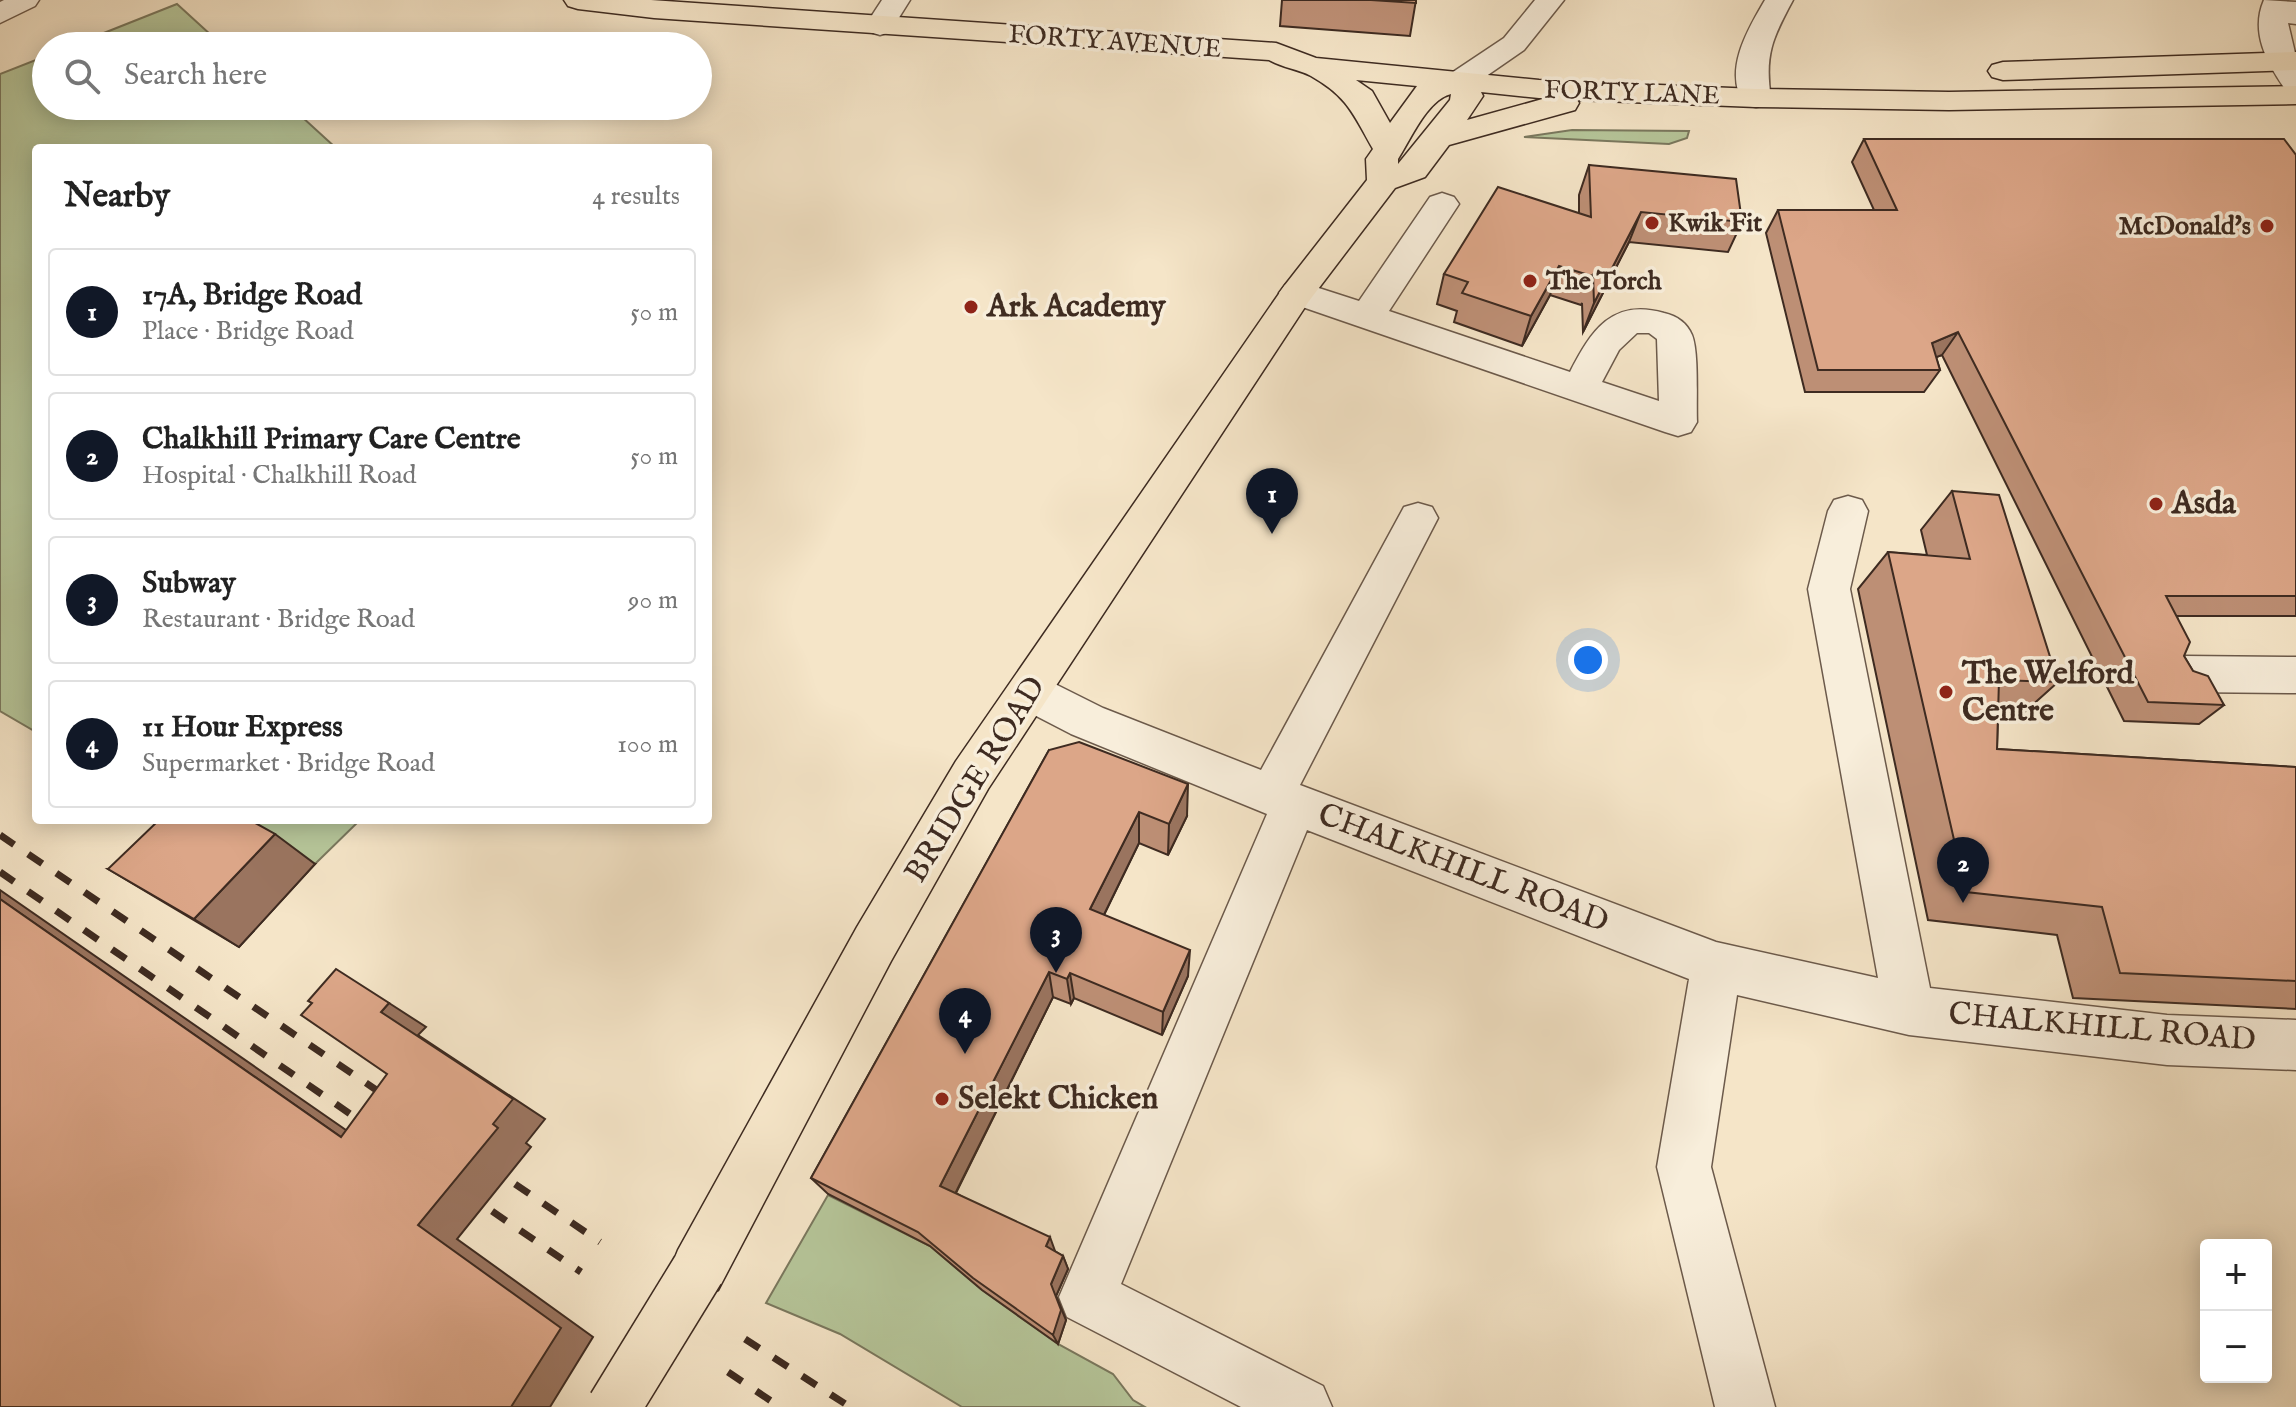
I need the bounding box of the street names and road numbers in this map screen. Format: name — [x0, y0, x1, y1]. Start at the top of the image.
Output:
street label: FORTY AVENUE — [1007, 18, 1223, 66]
street label: FORTY LANE — [1544, 73, 1720, 113]
street label: BRIDGE ROAD — [896, 669, 1056, 891]
street label: CHALKHILL ROAD — [1312, 795, 1614, 943]
street label: CHALKHILL ROAD — [1947, 994, 2257, 1062]

